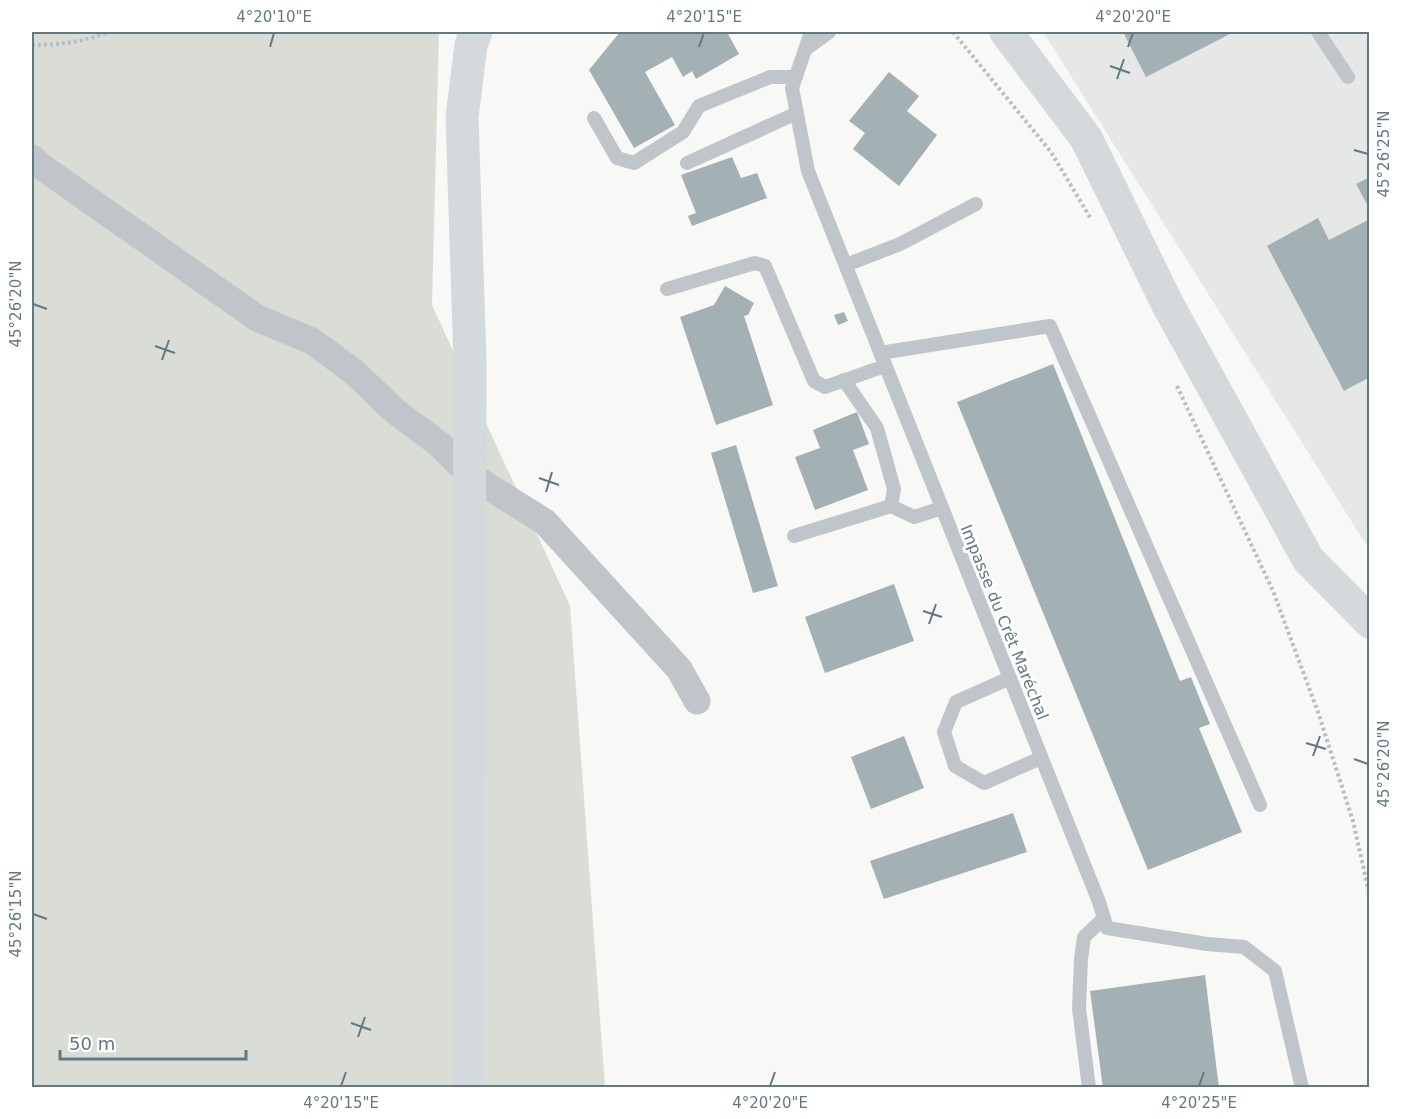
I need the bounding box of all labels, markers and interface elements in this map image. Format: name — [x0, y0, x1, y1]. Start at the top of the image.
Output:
text: 4°20'10"E — [236, 8, 312, 26]
text: 4°20'15"E — [666, 8, 742, 26]
text: 4°20'20"E — [1095, 8, 1171, 26]
text: 45°26'25"N — [1375, 110, 1393, 198]
text: 45°26'20"N — [7, 260, 25, 348]
street label: Impasse du Crêt Maréchal — [957, 522, 1052, 723]
text: 45°26'20"N — [1375, 720, 1393, 808]
text: 45°26'15"N — [7, 870, 25, 958]
scale bar — [60, 1023, 246, 1061]
text: 50 m — [69, 1033, 115, 1054]
text: 4°20'15"E — [303, 1094, 379, 1112]
text: 4°20'20"E — [732, 1094, 808, 1112]
text: 4°20'25"E — [1161, 1094, 1237, 1112]

